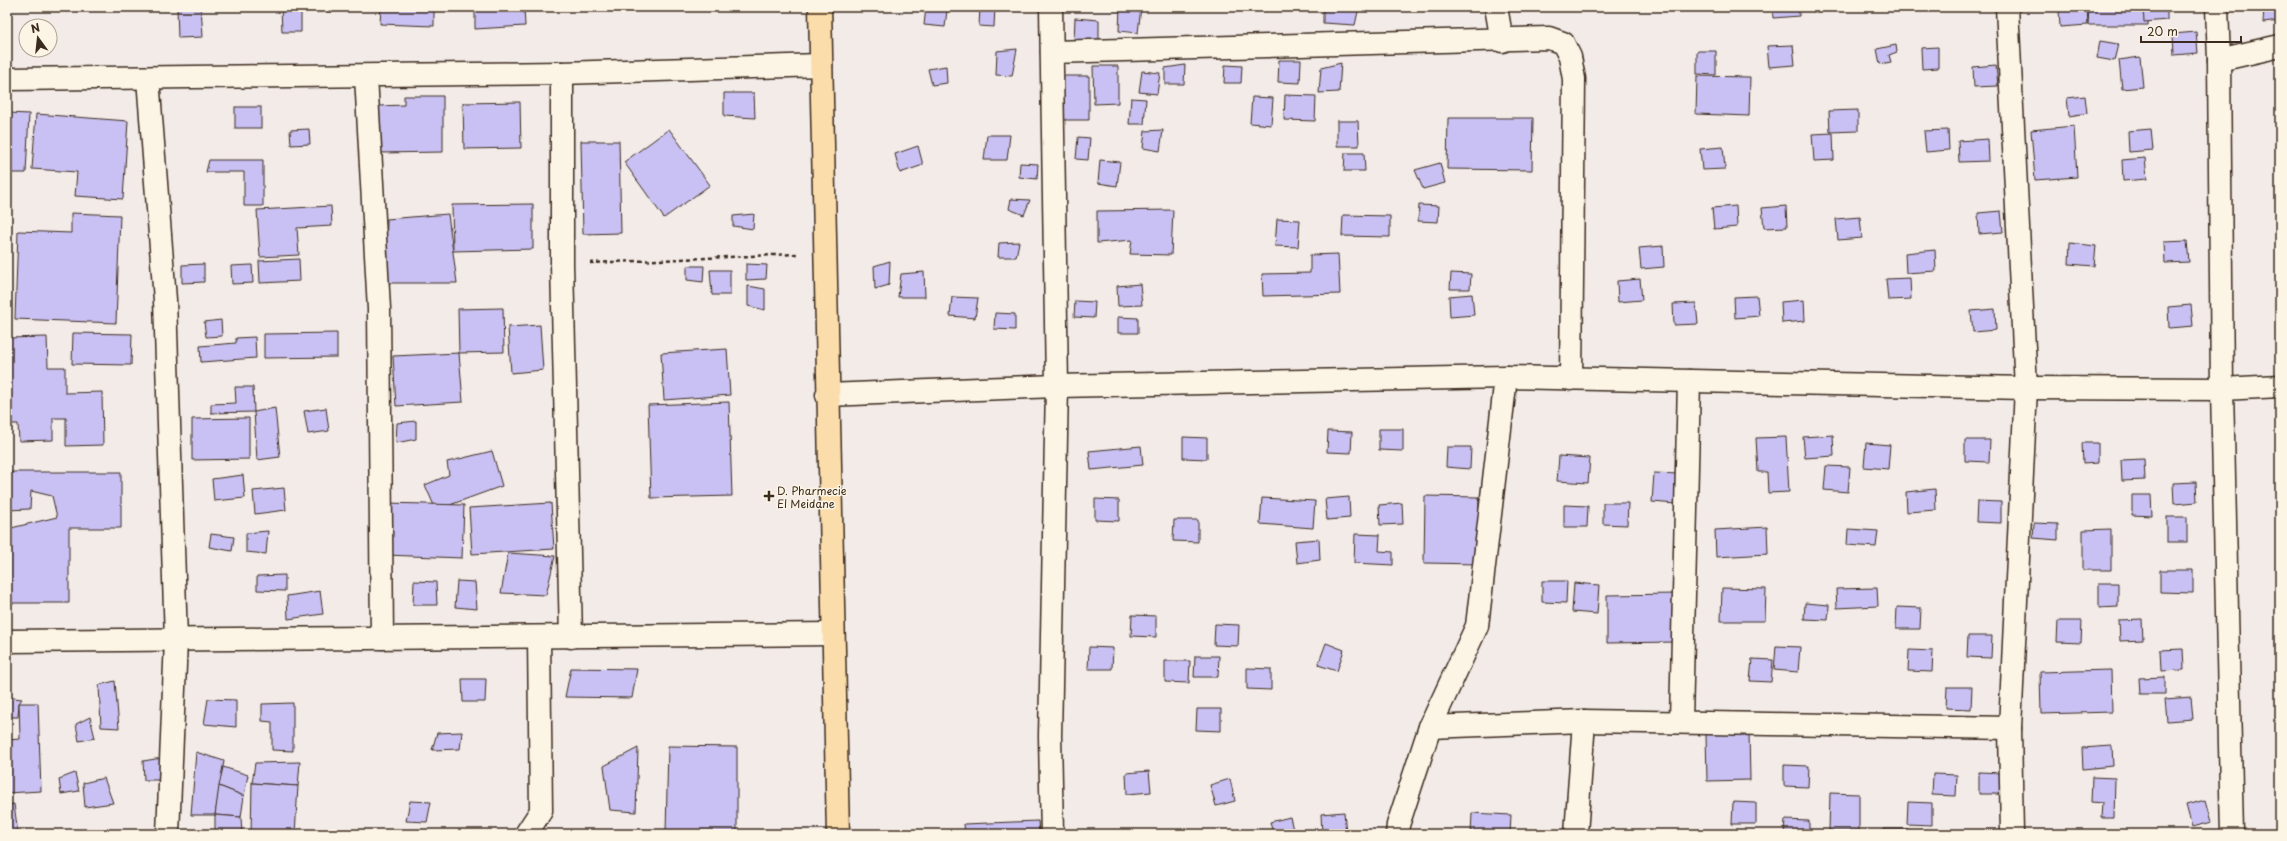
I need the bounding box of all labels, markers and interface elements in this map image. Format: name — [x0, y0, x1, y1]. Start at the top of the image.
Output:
north arrow — [18, 18, 58, 58]
text: N — [29, 18, 42, 37]
scale bar — [2141, 18, 2241, 44]
text: 20 m — [2147, 22, 2178, 40]
place label: D. Pharmecie El Meidane — [777, 482, 847, 512]
marker: D. Pharmecie El Meidane — [764, 491, 774, 501]

